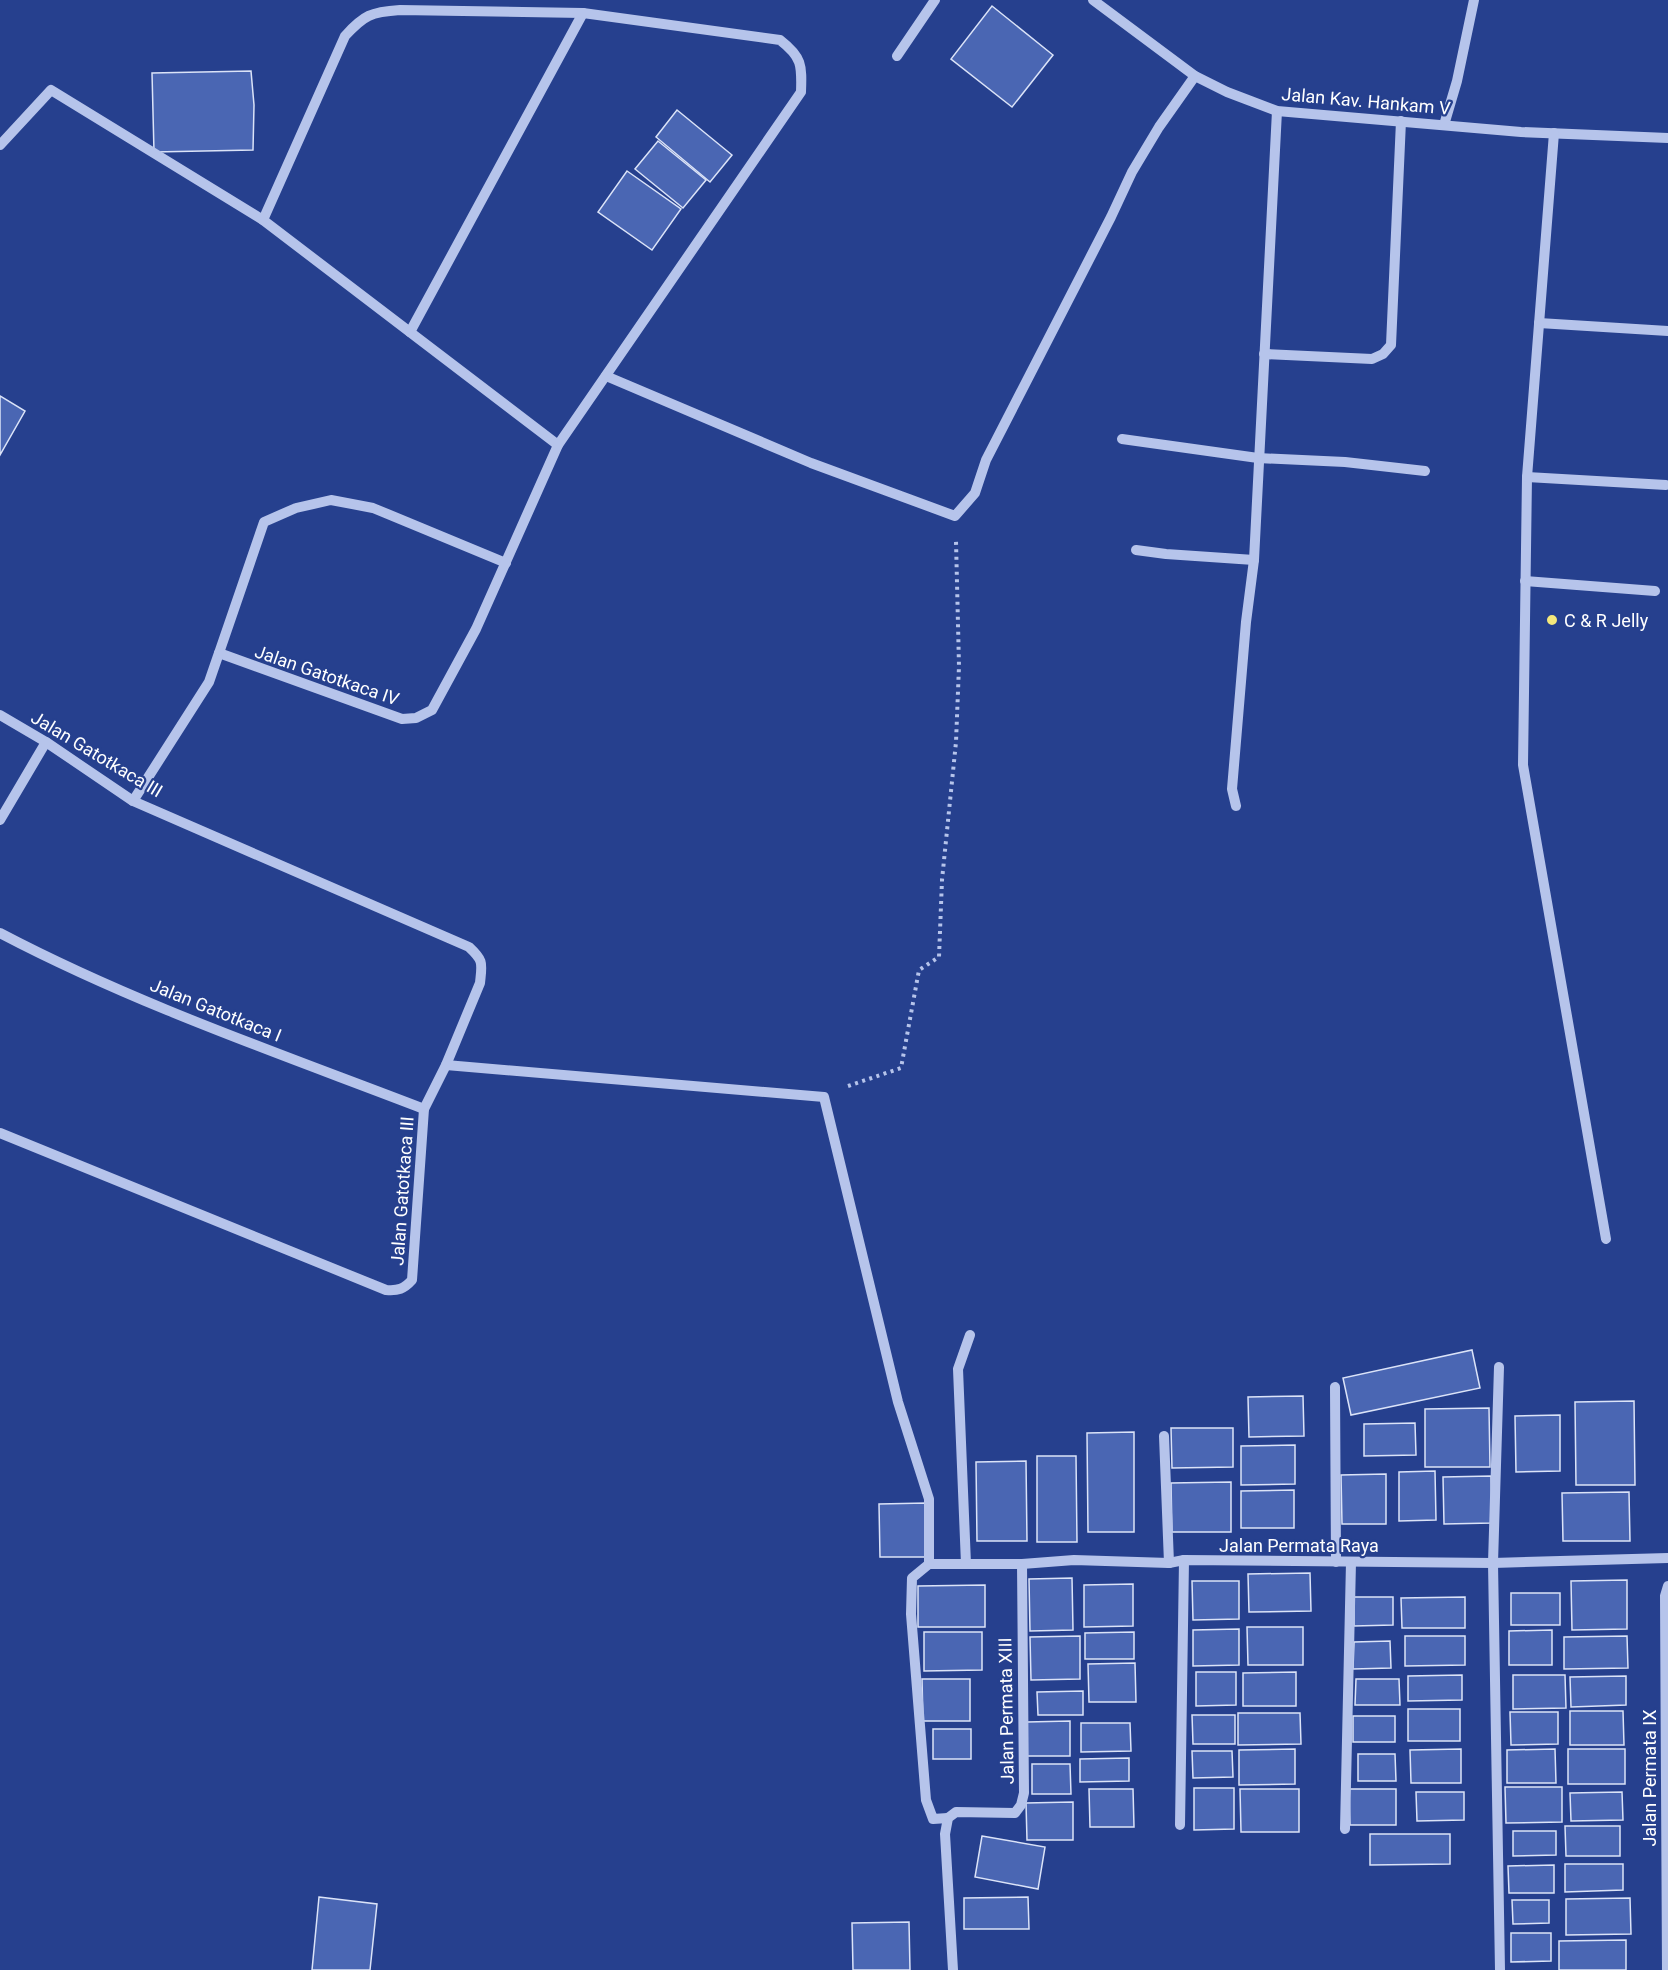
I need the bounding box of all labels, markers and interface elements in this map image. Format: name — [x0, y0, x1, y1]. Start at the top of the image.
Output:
street label: Jalan Kav. Hankam V — [1281, 83, 1452, 119]
place label: C & R Jelly — [1564, 610, 1649, 631]
marker: C & R Jelly — [1545, 613, 1559, 627]
street label: Jalan Gatotkaca IV — [252, 640, 402, 710]
street label: Jalan Gatotkaca III — [28, 707, 166, 801]
street label: Jalan Gatotkaca I — [147, 974, 285, 1046]
street label: Jalan Gatotkaca III — [386, 1116, 418, 1266]
street label: Jalan Permata Raya — [1219, 1535, 1379, 1556]
street label: Jalan Permata XIII — [994, 1637, 1018, 1785]
street label: Jalan Permata IX — [1639, 1709, 1660, 1847]

